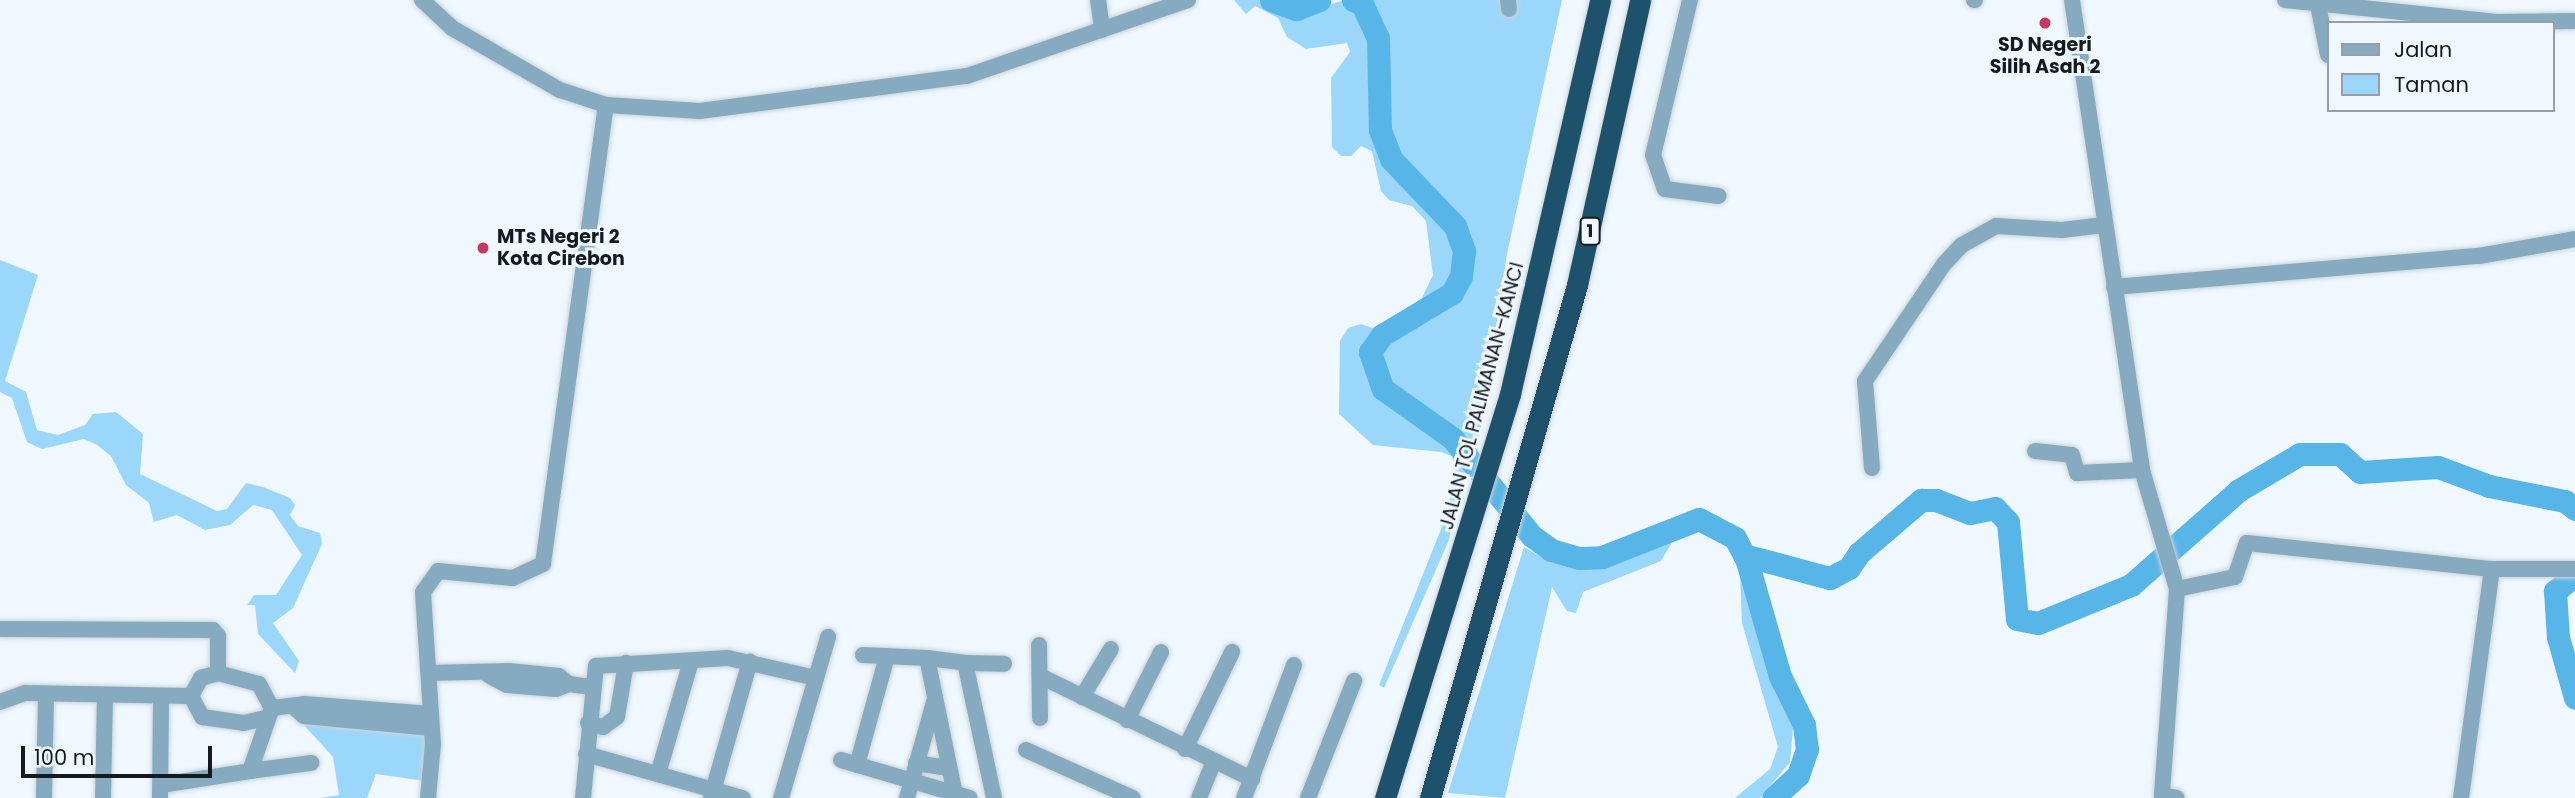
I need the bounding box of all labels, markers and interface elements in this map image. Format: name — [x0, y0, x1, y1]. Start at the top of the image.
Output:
marker: SD Negeri Silih Asah 2 — [2037, 15, 2053, 31]
legend — [2326, 21, 2554, 112]
place label: SD Negeri Silih Asah 2 — [1990, 34, 2100, 78]
text: Jalan — [2394, 35, 2452, 64]
text: Taman — [2394, 70, 2469, 99]
road number: 1 — [1580, 216, 1600, 246]
place label: MTs Negeri 2 Kota Cirebon — [497, 226, 625, 270]
marker: MTs Negeri 2 Kota Cirebon — [475, 240, 491, 256]
street label: JALAN TOL PALIMANAN–KANCI — [1435, 260, 1529, 532]
scale bar — [24, 732, 215, 776]
text: 100 m — [34, 743, 94, 772]

